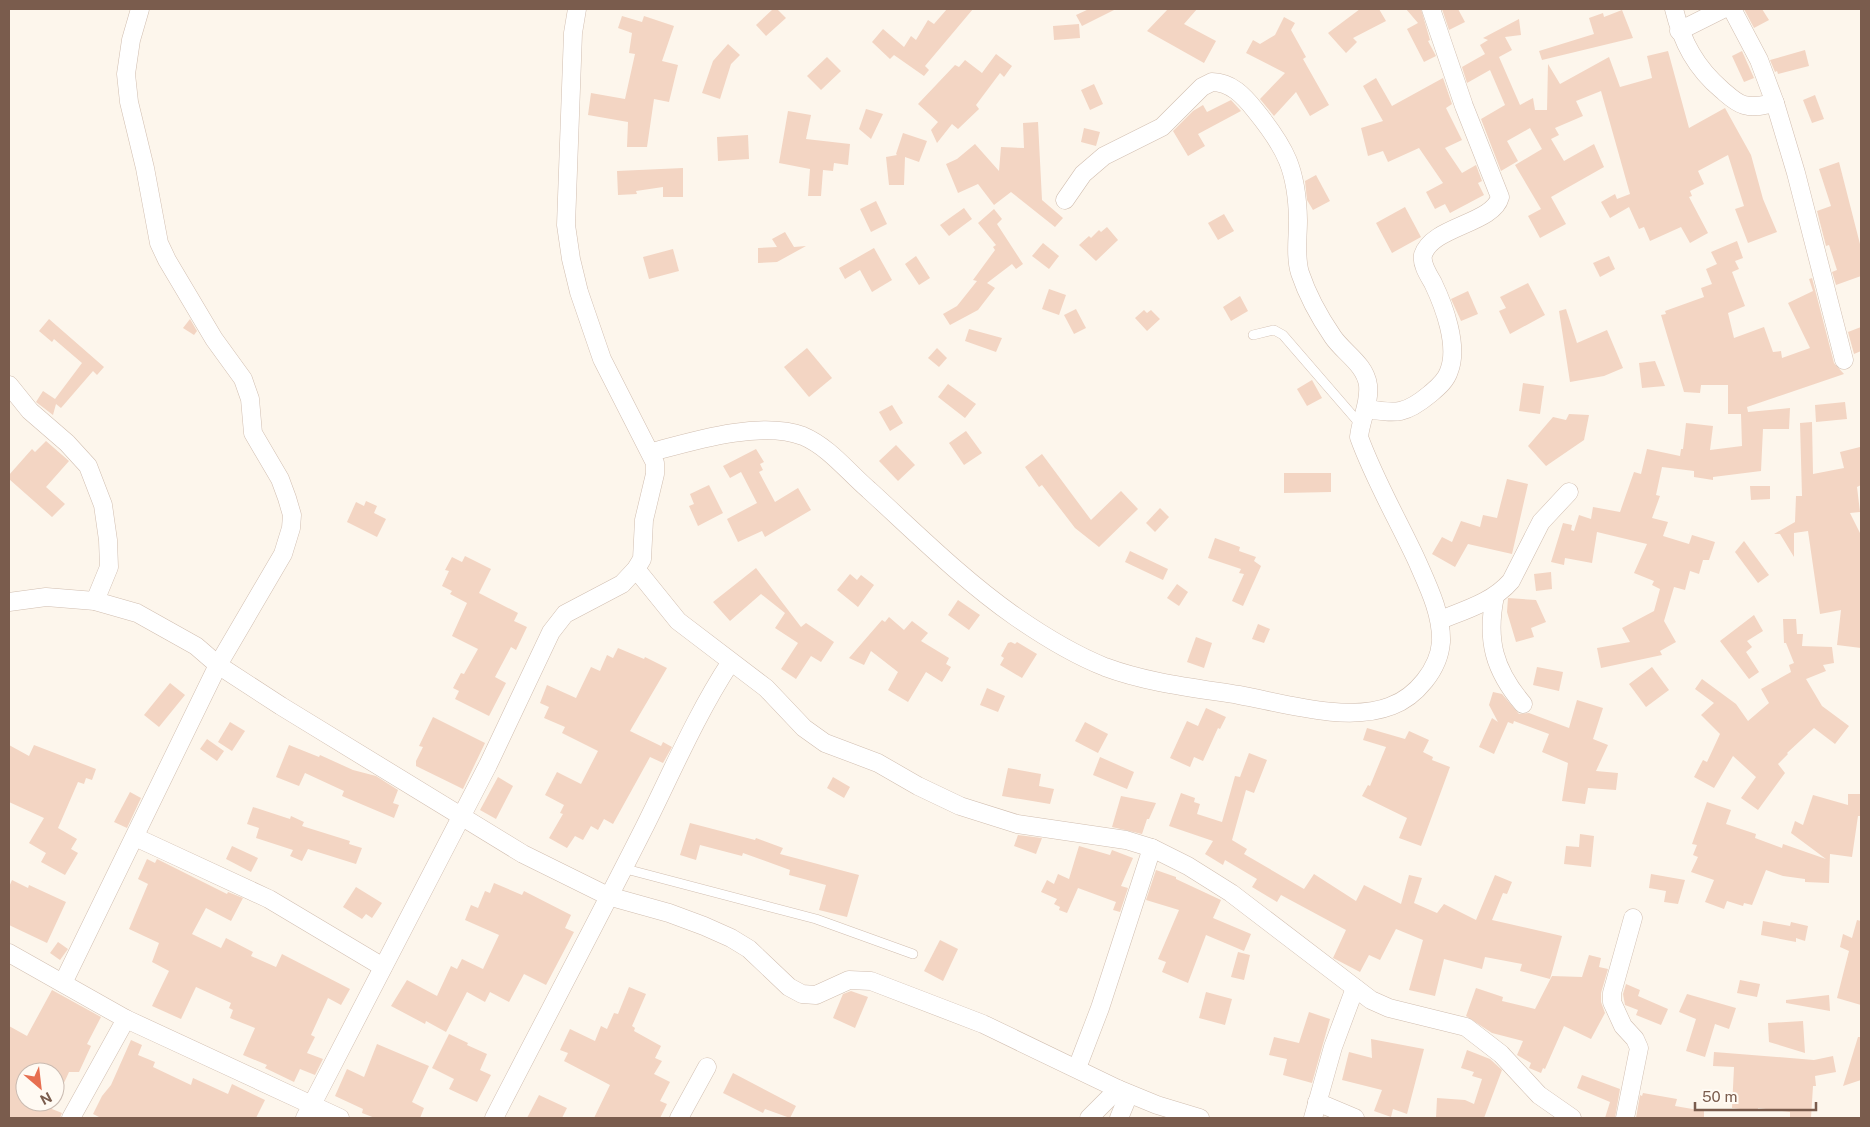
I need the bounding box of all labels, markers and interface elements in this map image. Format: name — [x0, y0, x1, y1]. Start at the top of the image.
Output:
north arrow — [15, 1062, 65, 1112]
scale bar — [1695, 1080, 1816, 1112]
text: 50 m — [1702, 1088, 1737, 1105]
text: N — [38, 1089, 55, 1108]

